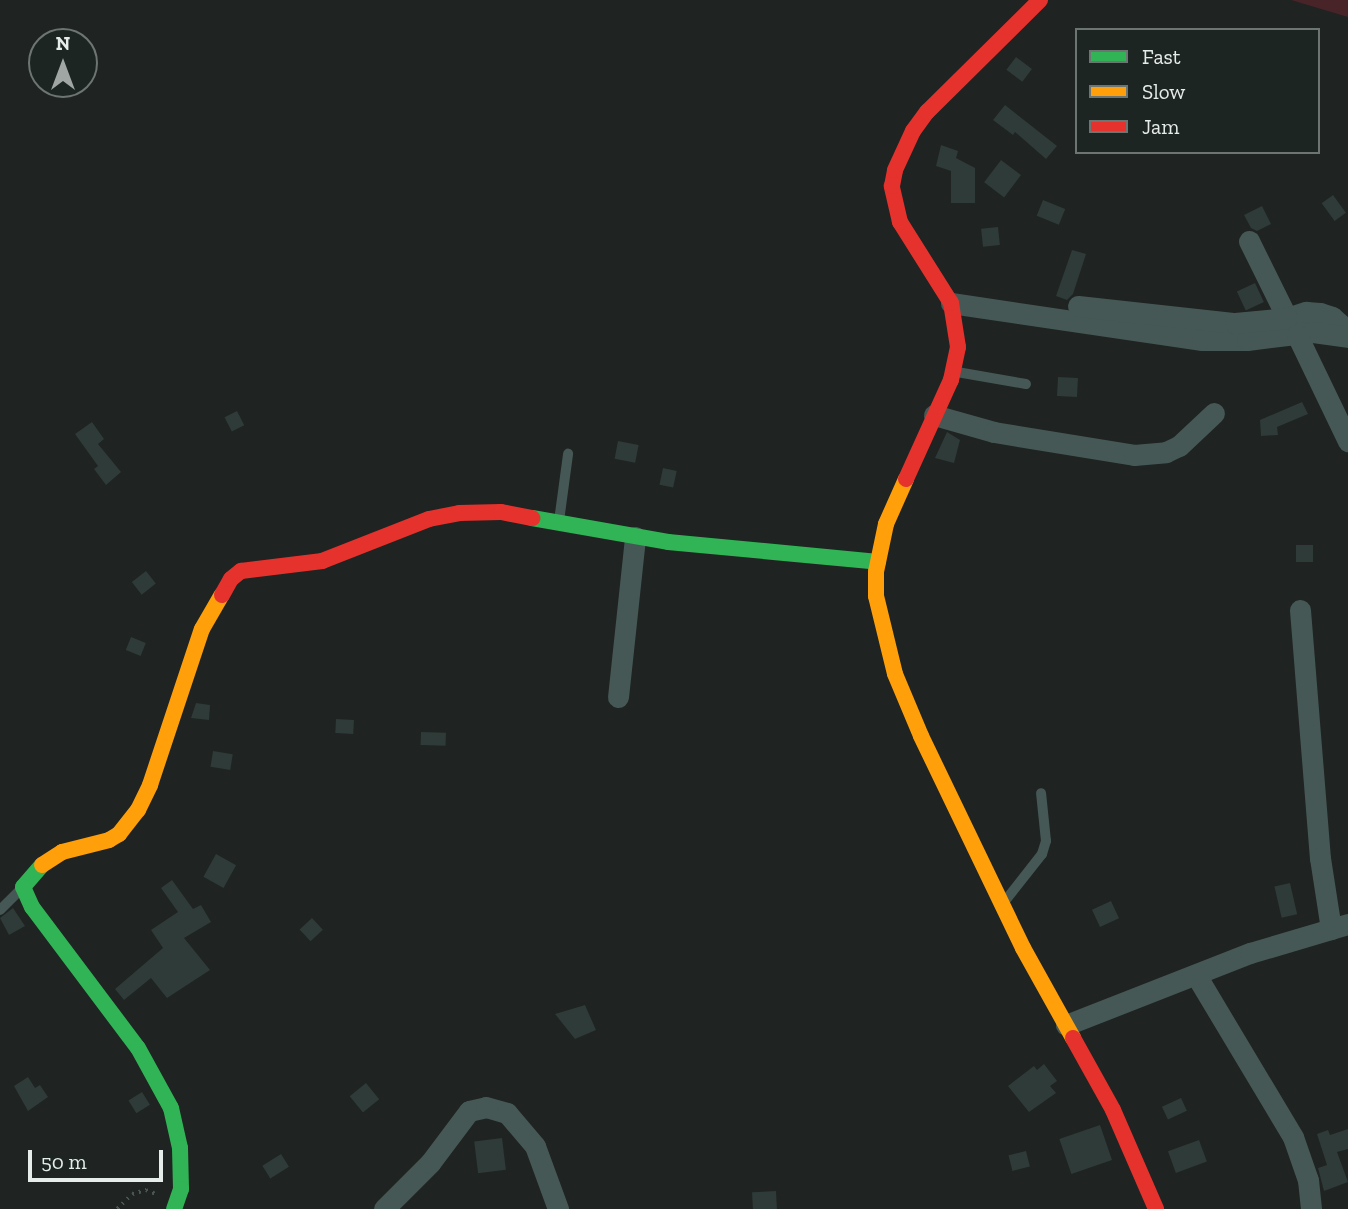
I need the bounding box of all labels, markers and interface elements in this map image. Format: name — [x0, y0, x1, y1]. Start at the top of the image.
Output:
north arrow — [28, 28, 98, 98]
legend — [1075, 28, 1320, 154]
text: N — [56, 32, 70, 55]
text: Fast — [1142, 44, 1181, 69]
text: Slow — [1142, 79, 1185, 104]
text: Jam — [1142, 114, 1179, 139]
scale bar — [32, 1136, 166, 1180]
text: 50 m — [41, 1149, 87, 1174]

